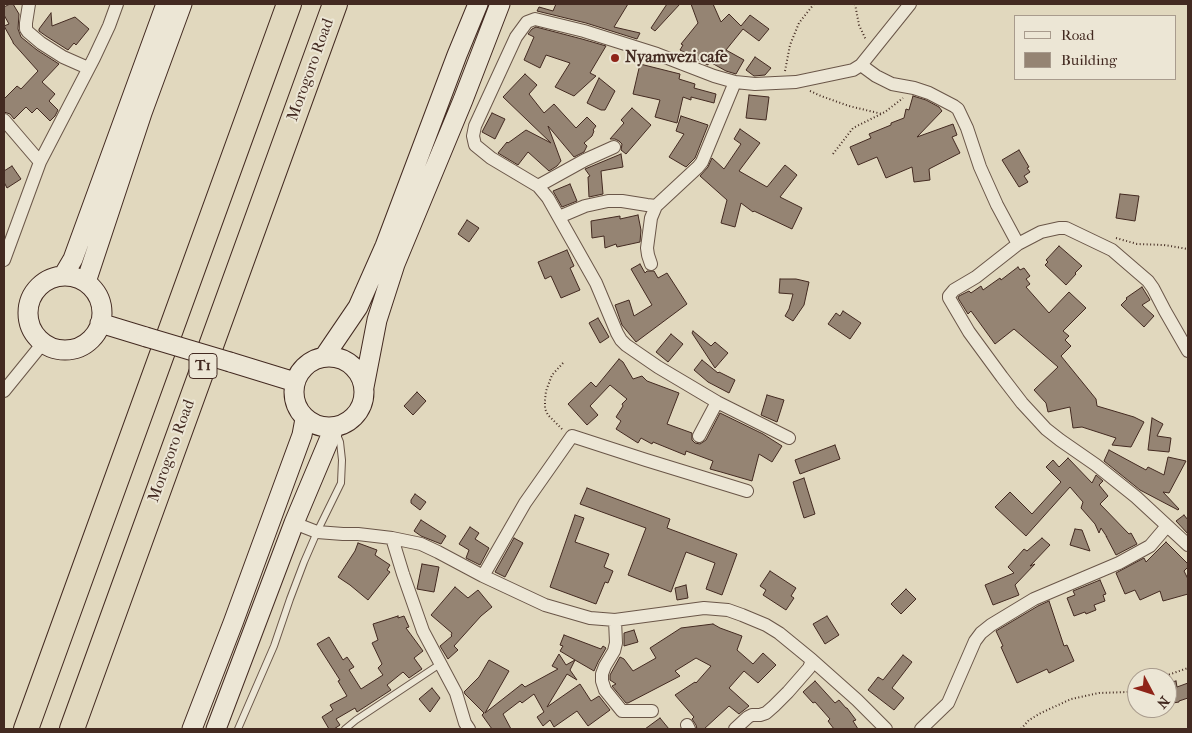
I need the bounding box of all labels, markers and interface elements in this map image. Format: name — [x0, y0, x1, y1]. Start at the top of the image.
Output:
legend — [1014, 15, 1177, 80]
street label: Morogoro Road — [284, 16, 338, 124]
text: Road — [1061, 26, 1094, 44]
place label: Nyamwezi cafe — [625, 48, 728, 68]
text: Building — [1061, 51, 1117, 69]
marker: Nyamwezi cafe — [609, 52, 621, 64]
road number: T1 — [189, 354, 217, 378]
street label: Morogoro Road — [145, 397, 199, 505]
north arrow — [1127, 668, 1177, 718]
text: N — [1153, 693, 1173, 712]

